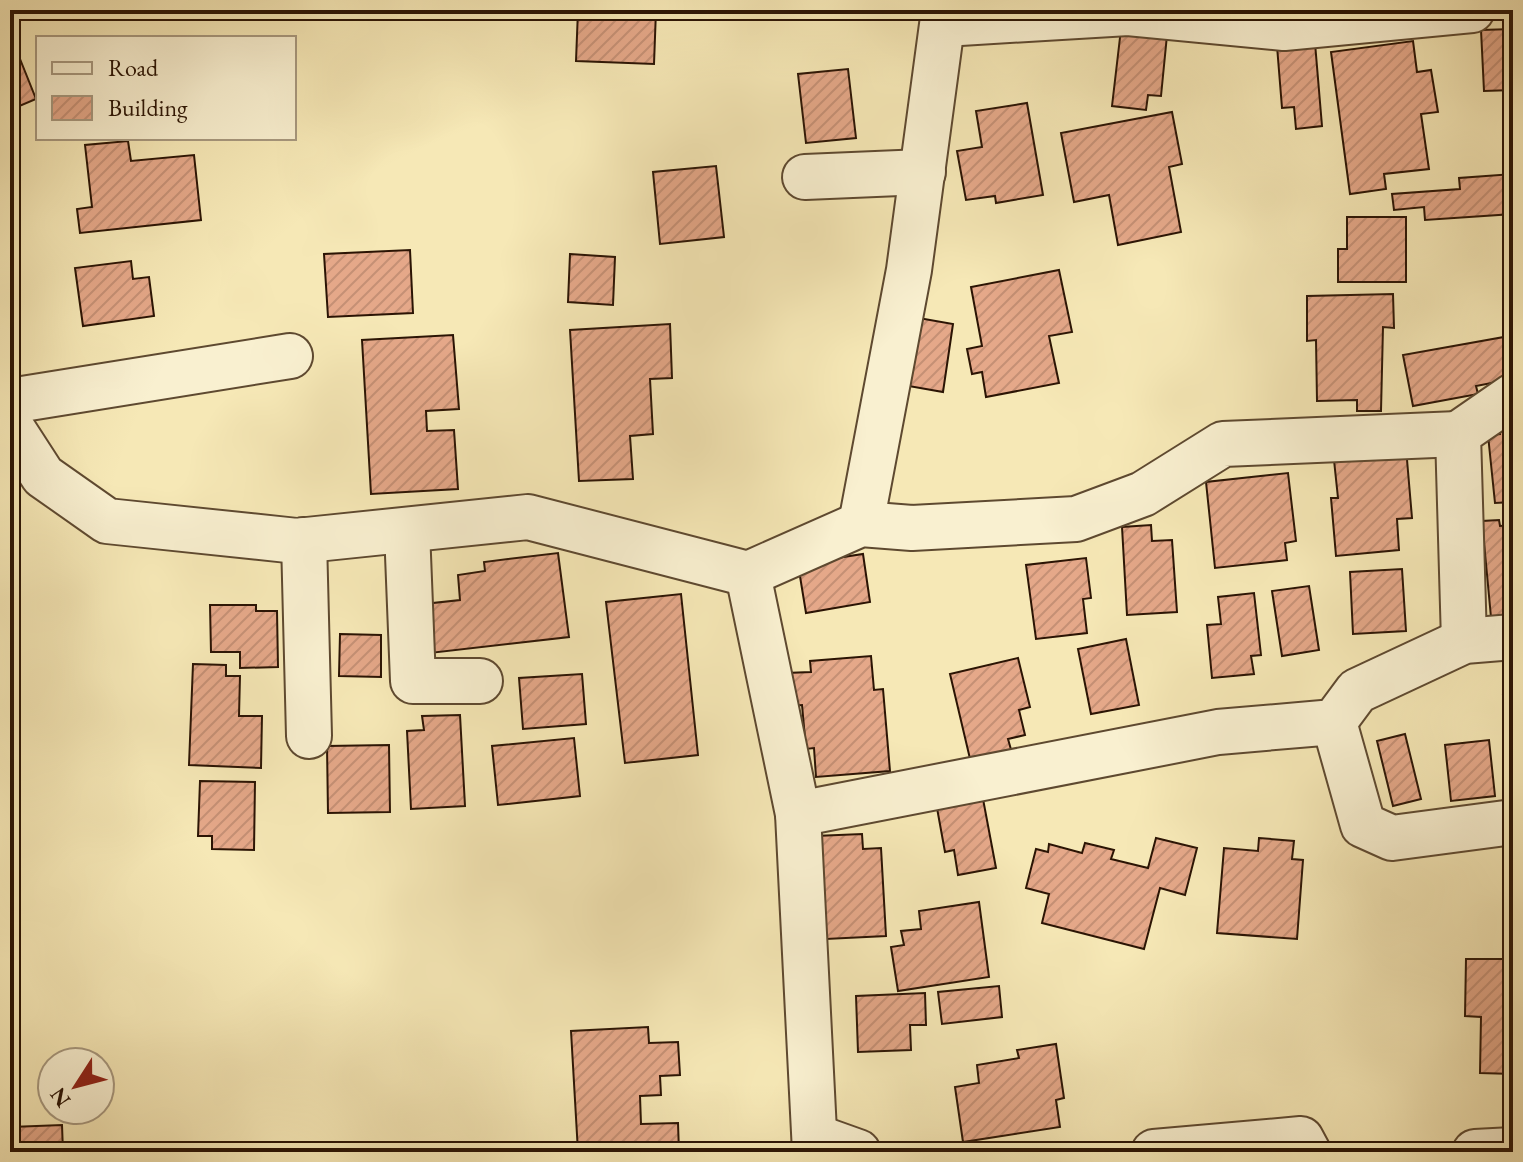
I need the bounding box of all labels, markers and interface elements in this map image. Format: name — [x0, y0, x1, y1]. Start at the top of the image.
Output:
legend — [36, 36, 296, 140]
text: Road — [108, 52, 159, 83]
text: Building — [108, 92, 188, 123]
north arrow — [36, 1046, 116, 1126]
text: N — [43, 1082, 77, 1113]

